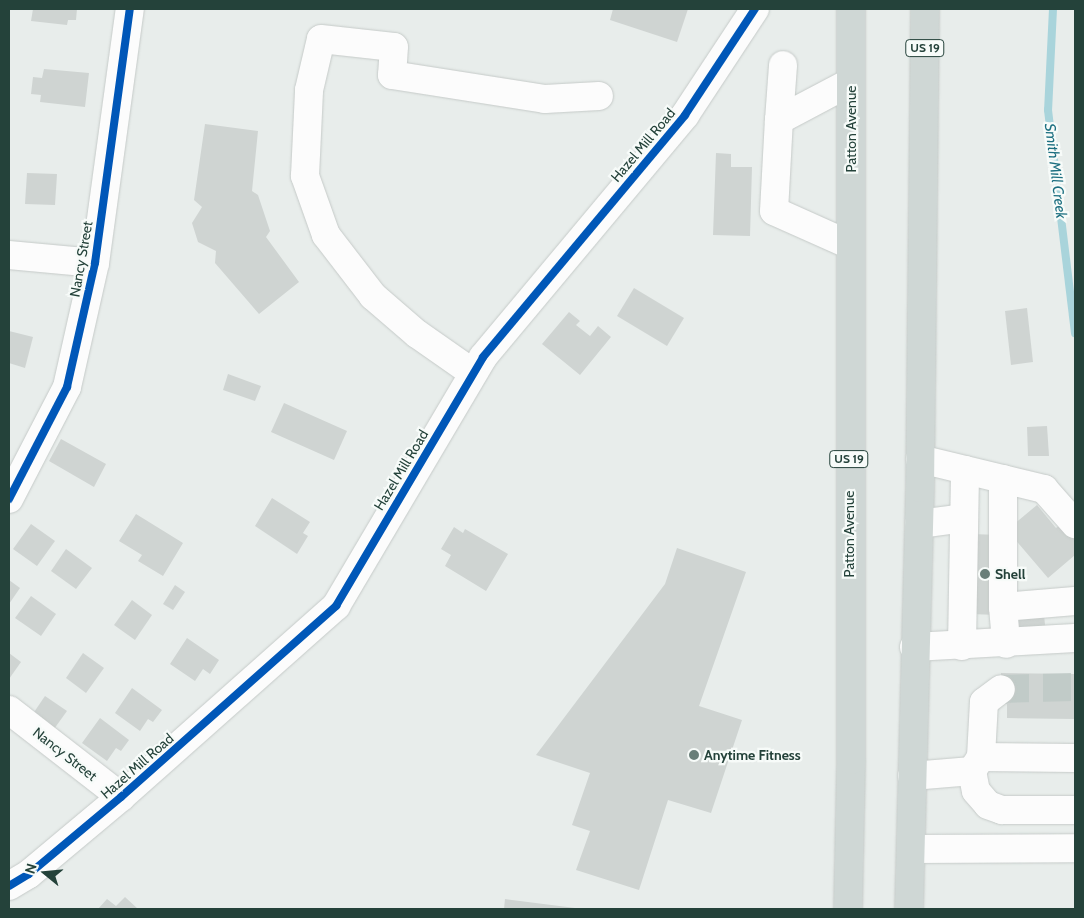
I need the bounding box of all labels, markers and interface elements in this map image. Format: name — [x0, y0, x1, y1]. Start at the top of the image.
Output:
road number: US 19 — [905, 38, 945, 58]
street label: Patton Avenue — [843, 86, 859, 172]
street label: Hazel Mill Road — [607, 105, 679, 185]
water label: Smith Mill Creek — [1040, 122, 1070, 220]
street label: Nancy Street — [66, 220, 96, 298]
street label: Hazel Mill Road — [370, 427, 432, 513]
road number: US 19 — [829, 449, 869, 468]
street label: Patton Avenue — [841, 491, 857, 577]
place label: Shell — [995, 566, 1025, 582]
marker: Shell — [979, 568, 991, 580]
street label: Nancy Street — [30, 724, 100, 784]
street label: Hazel Mill Road — [97, 730, 177, 802]
place label: Anytime Fitness — [704, 747, 801, 763]
marker: Anytime Fitness — [688, 749, 700, 761]
north arrow — [20, 848, 70, 898]
text: N — [21, 861, 41, 876]

